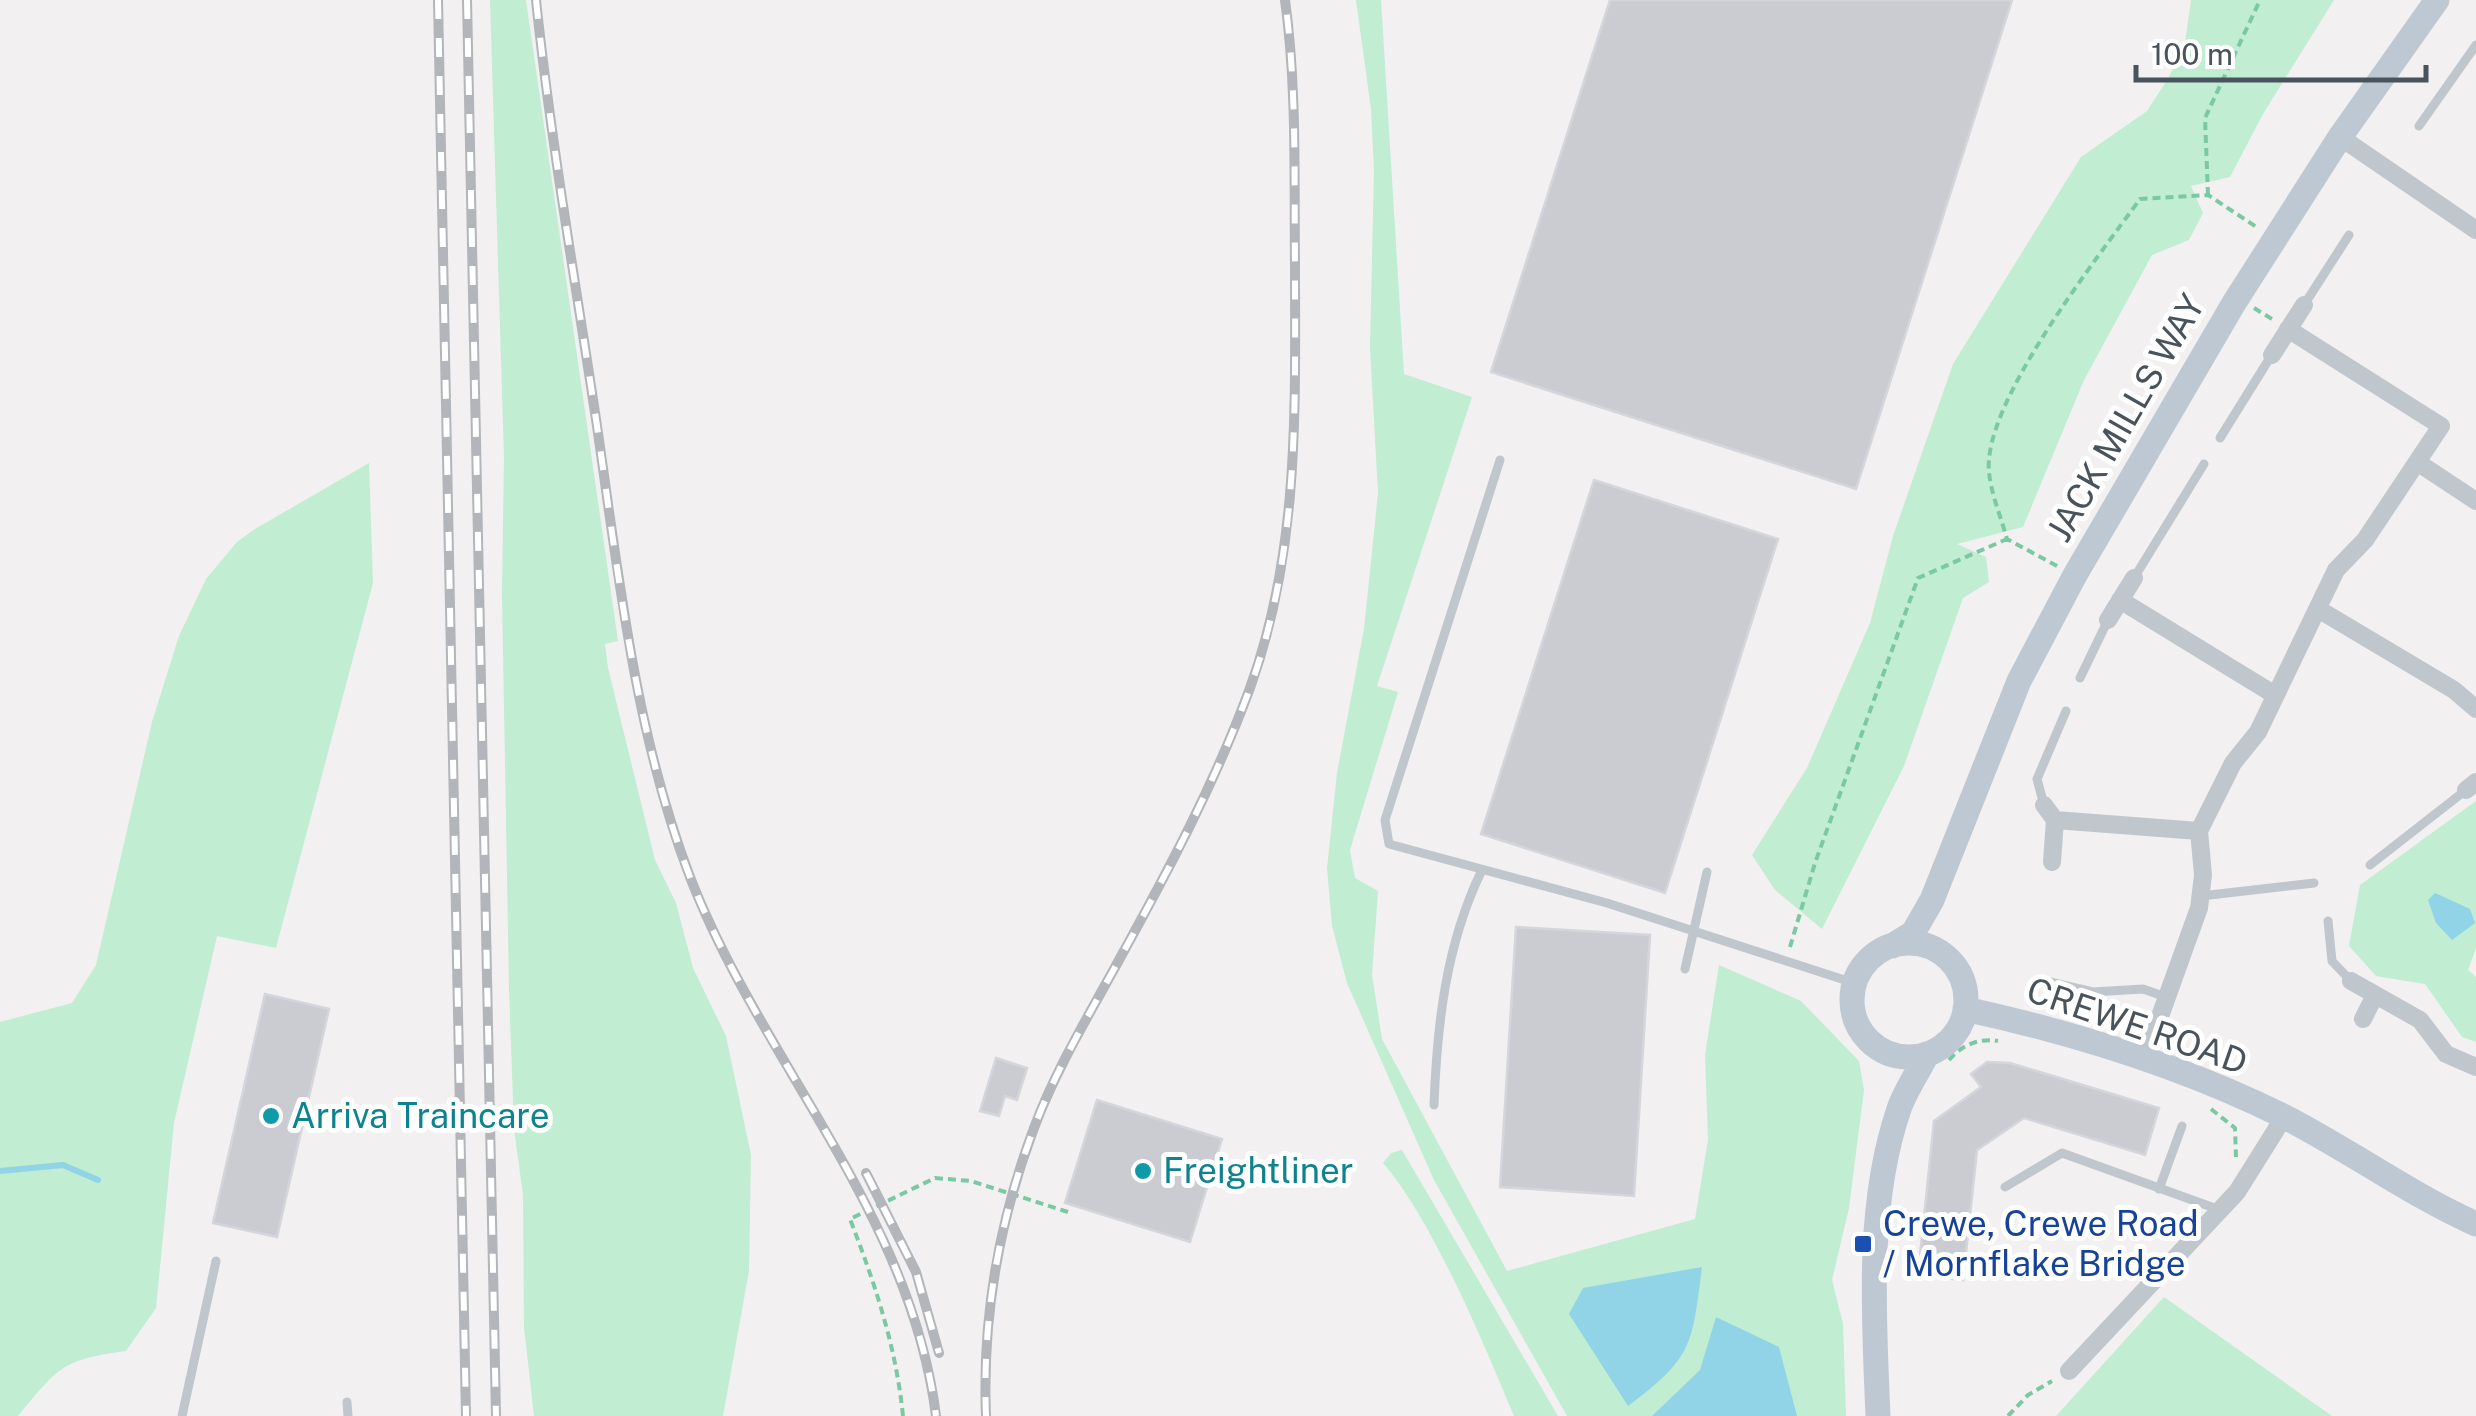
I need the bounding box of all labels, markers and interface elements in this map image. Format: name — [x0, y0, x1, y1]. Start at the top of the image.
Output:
scale bar — [2136, 20, 2426, 82]
text: 100 m — [2151, 36, 2233, 72]
street label: JACK MILLS WAY — [2038, 287, 2213, 548]
street label: CREWE ROAD — [2022, 969, 2253, 1082]
place label: Arriva Traincare — [291, 1095, 549, 1136]
marker: Arriva Traincare — [260, 1105, 282, 1127]
place label: Freightliner — [1163, 1150, 1353, 1191]
marker: Freightliner — [1132, 1160, 1154, 1182]
place label: Crewe, Crewe Road / Mornflake Bridge — [1883, 1203, 2199, 1284]
marker: Crewe, Crewe Road / Mornflake Bridge — [1852, 1233, 1874, 1255]

